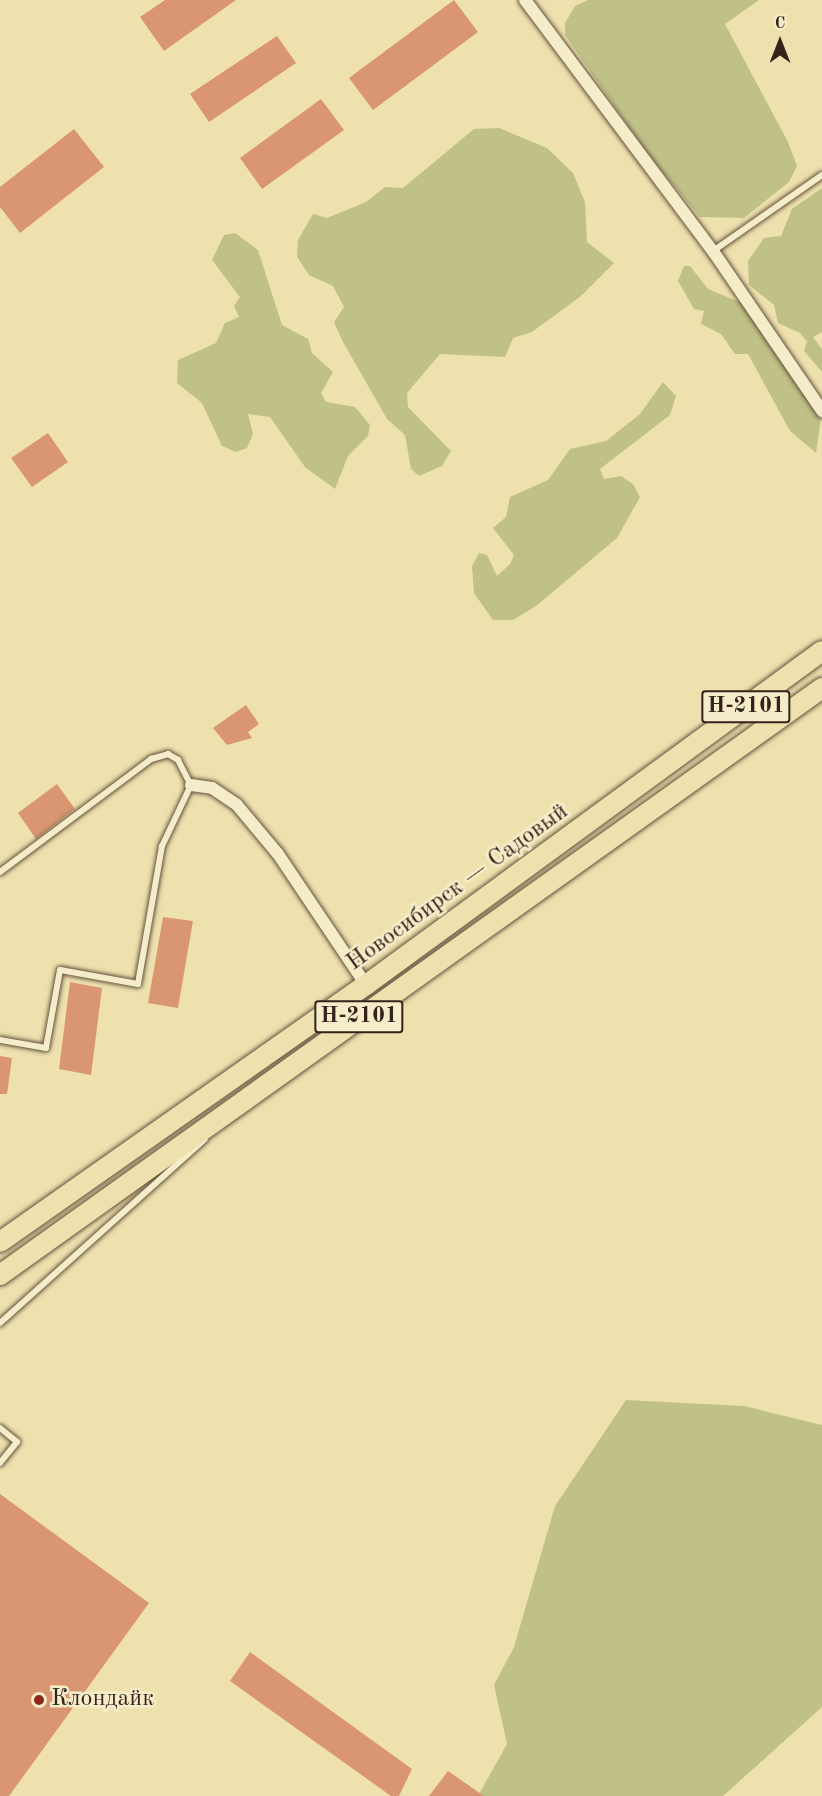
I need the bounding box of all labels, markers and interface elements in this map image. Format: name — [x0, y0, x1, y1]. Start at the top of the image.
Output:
north arrow — [750, 12, 810, 72]
text: С — [775, 16, 785, 32]
road number: Н-2101 — [701, 688, 791, 726]
street label: Новосибирск — Садовый — [342, 798, 574, 978]
road number: Н-2101 — [314, 998, 404, 1036]
place label: Клондайк — [51, 1686, 154, 1714]
marker: Клондайк — [32, 1693, 46, 1707]

